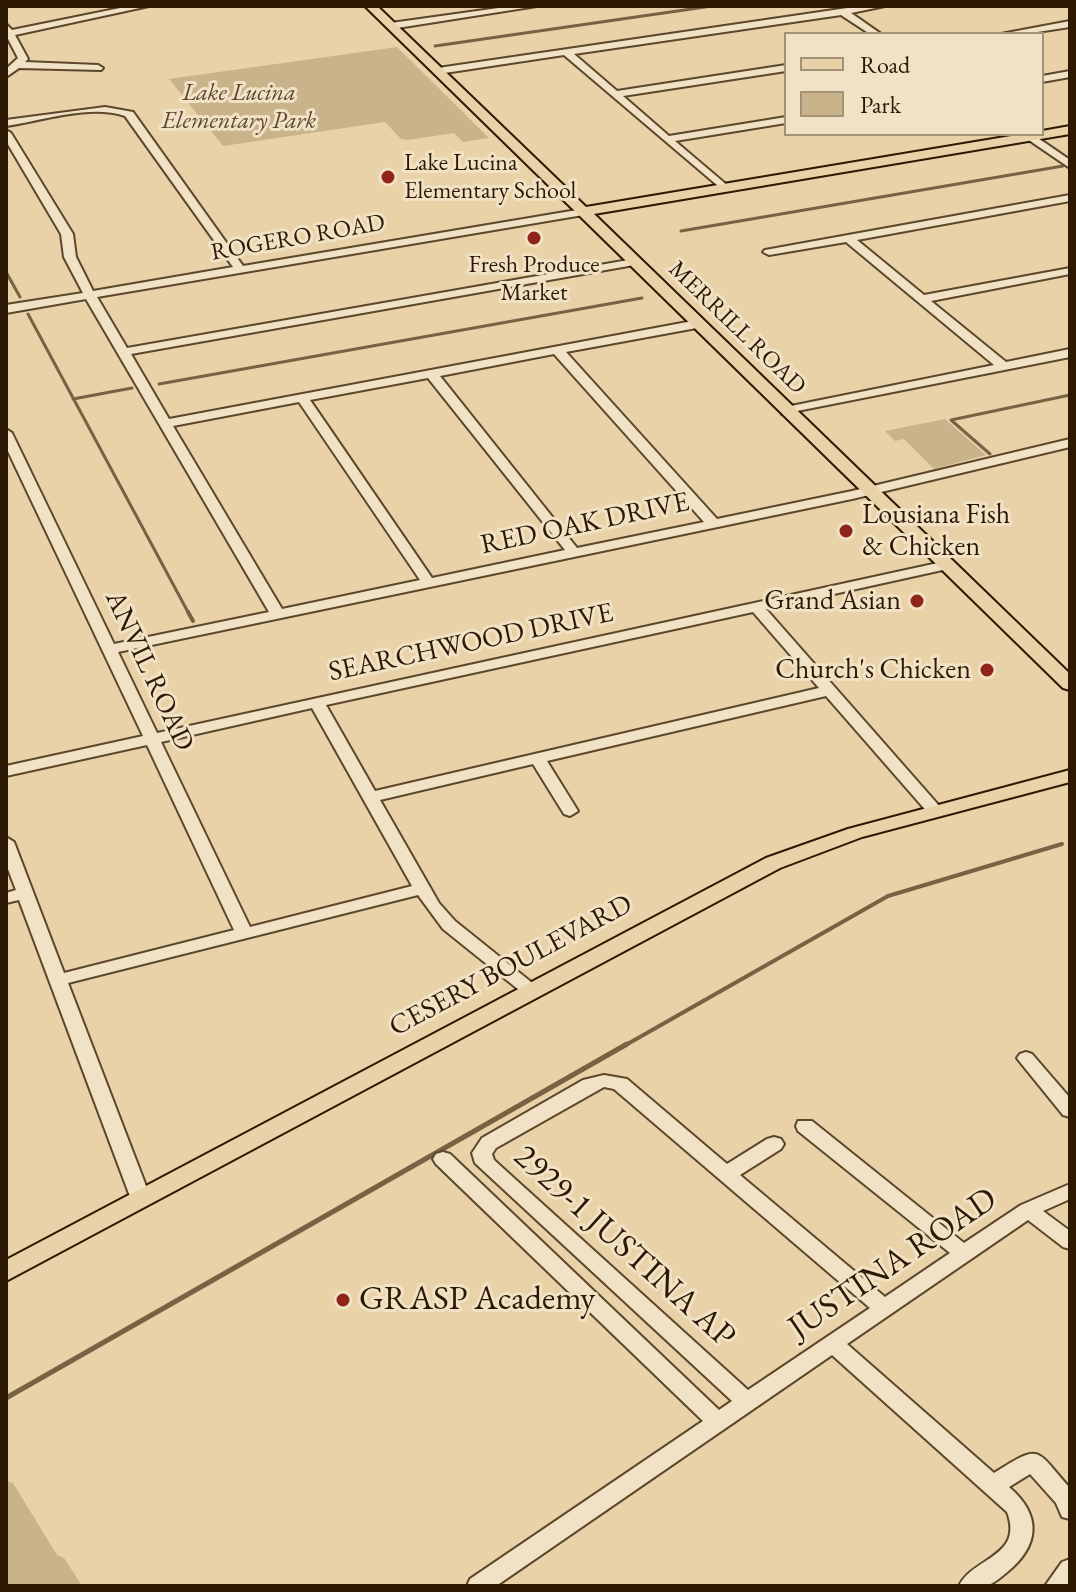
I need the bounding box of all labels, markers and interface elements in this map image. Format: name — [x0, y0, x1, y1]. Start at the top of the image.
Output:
legend — [784, 32, 1044, 136]
text: Road — [860, 49, 910, 80]
park label: Lake Lucina Elementary Park — [162, 79, 316, 135]
text: Park — [860, 89, 901, 120]
place label: Lake Lucina Elementary School — [404, 149, 576, 205]
marker: Lake Lucina Elementary School — [379, 168, 397, 186]
street label: ROGERO ROAD — [209, 209, 387, 267]
marker: Fresh Produce Market — [525, 229, 543, 247]
place label: Fresh Produce Market — [468, 251, 600, 307]
street label: MERRILL ROAD — [662, 255, 812, 401]
street label: RED OAK DRIVE — [478, 486, 692, 562]
place label: Lousiana Fish & Chicken — [862, 498, 1010, 564]
marker: Lousiana Fish & Chicken — [837, 522, 855, 540]
place label: Grand Asian — [764, 584, 901, 618]
street label: ANVIL ROAD — [97, 586, 201, 756]
marker: Grand Asian — [908, 592, 926, 610]
street label: SEARCHWOOD DRIVE — [326, 596, 616, 690]
place label: Church's Chicken — [775, 653, 971, 687]
marker: Church's Chicken — [978, 661, 996, 679]
street label: CESERY BOULEVARD — [384, 888, 638, 1044]
street label: 2929-1 JUSTINA AP — [505, 1137, 743, 1357]
street label: JUSTINA ROAD — [781, 1179, 1005, 1349]
place label: GRASP Academy — [359, 1280, 595, 1320]
marker: GRASP Academy — [334, 1291, 352, 1309]

